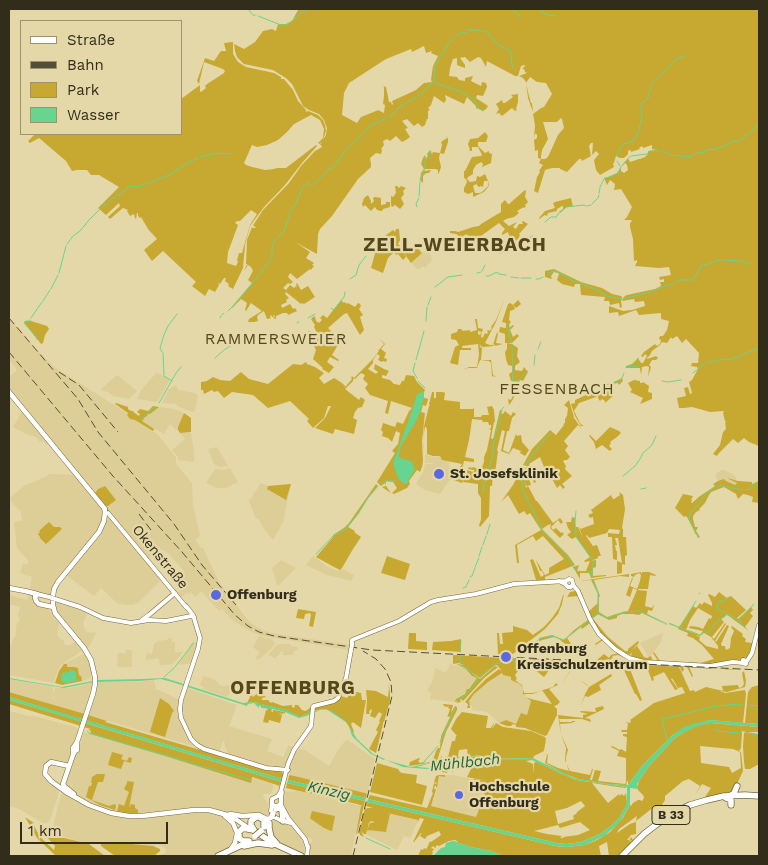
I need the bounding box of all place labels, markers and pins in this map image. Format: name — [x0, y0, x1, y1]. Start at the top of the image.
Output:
place label: St. Josefsklinik — [450, 466, 558, 482]
marker: St. Josefsklinik — [432, 467, 446, 481]
place label: Offenburg — [227, 587, 297, 603]
marker: Offenburg — [209, 588, 223, 602]
place label: Offenburg Kreisschulzentrum — [517, 641, 648, 674]
marker: Offenburg Kreisschulzentrum — [499, 650, 513, 664]
place label: Hochschule Offenburg — [469, 779, 550, 812]
marker: Hochschule Offenburg — [453, 789, 465, 801]

